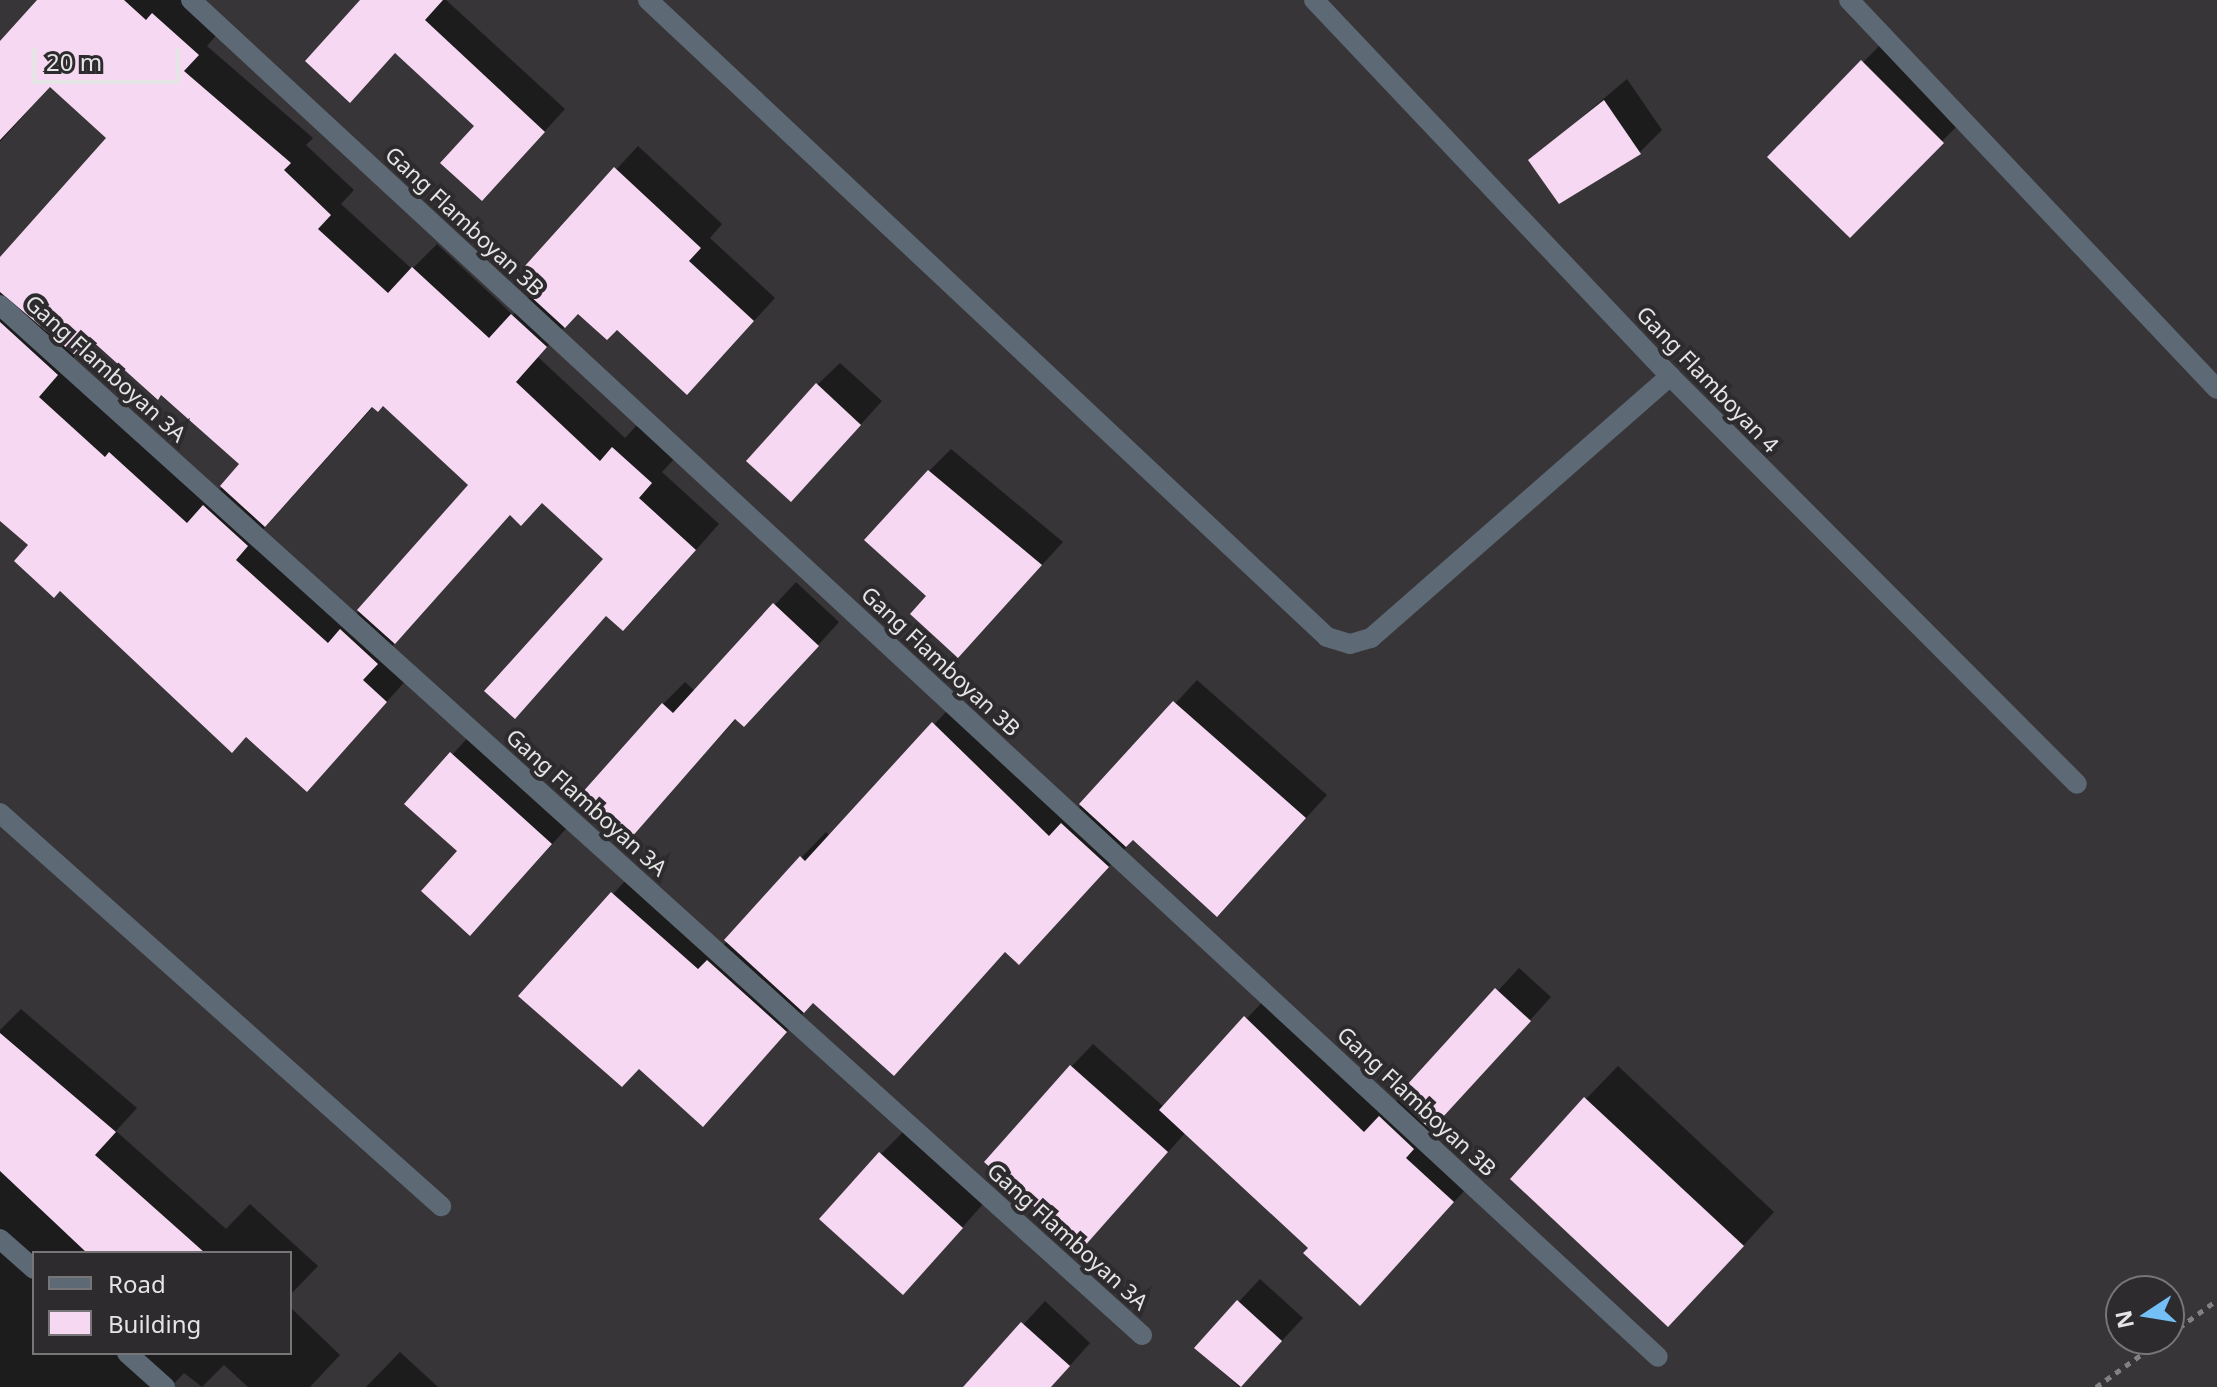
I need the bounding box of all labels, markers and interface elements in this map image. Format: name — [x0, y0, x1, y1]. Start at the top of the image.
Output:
scale bar — [36, 32, 184, 82]
text: 20 m — [46, 45, 102, 78]
street label: Gang Flamboyan 3B — [380, 141, 550, 301]
street label: Gang Flamboyan 3A — [20, 289, 192, 447]
street label: Gang Flamboyan 4 — [1631, 300, 1785, 458]
street label: Gang Flamboyan 3B — [856, 581, 1026, 741]
street label: Gang Flamboyan 3A — [501, 723, 673, 881]
street label: Gang Flamboyan 3B — [1332, 1021, 1502, 1181]
street label: Gang Flamboyan 3A — [982, 1157, 1154, 1315]
legend — [32, 1251, 292, 1355]
text: Road — [108, 1267, 166, 1300]
north arrow — [2105, 1275, 2185, 1355]
text: Building — [108, 1307, 201, 1340]
text: N — [2107, 1308, 2140, 1331]

